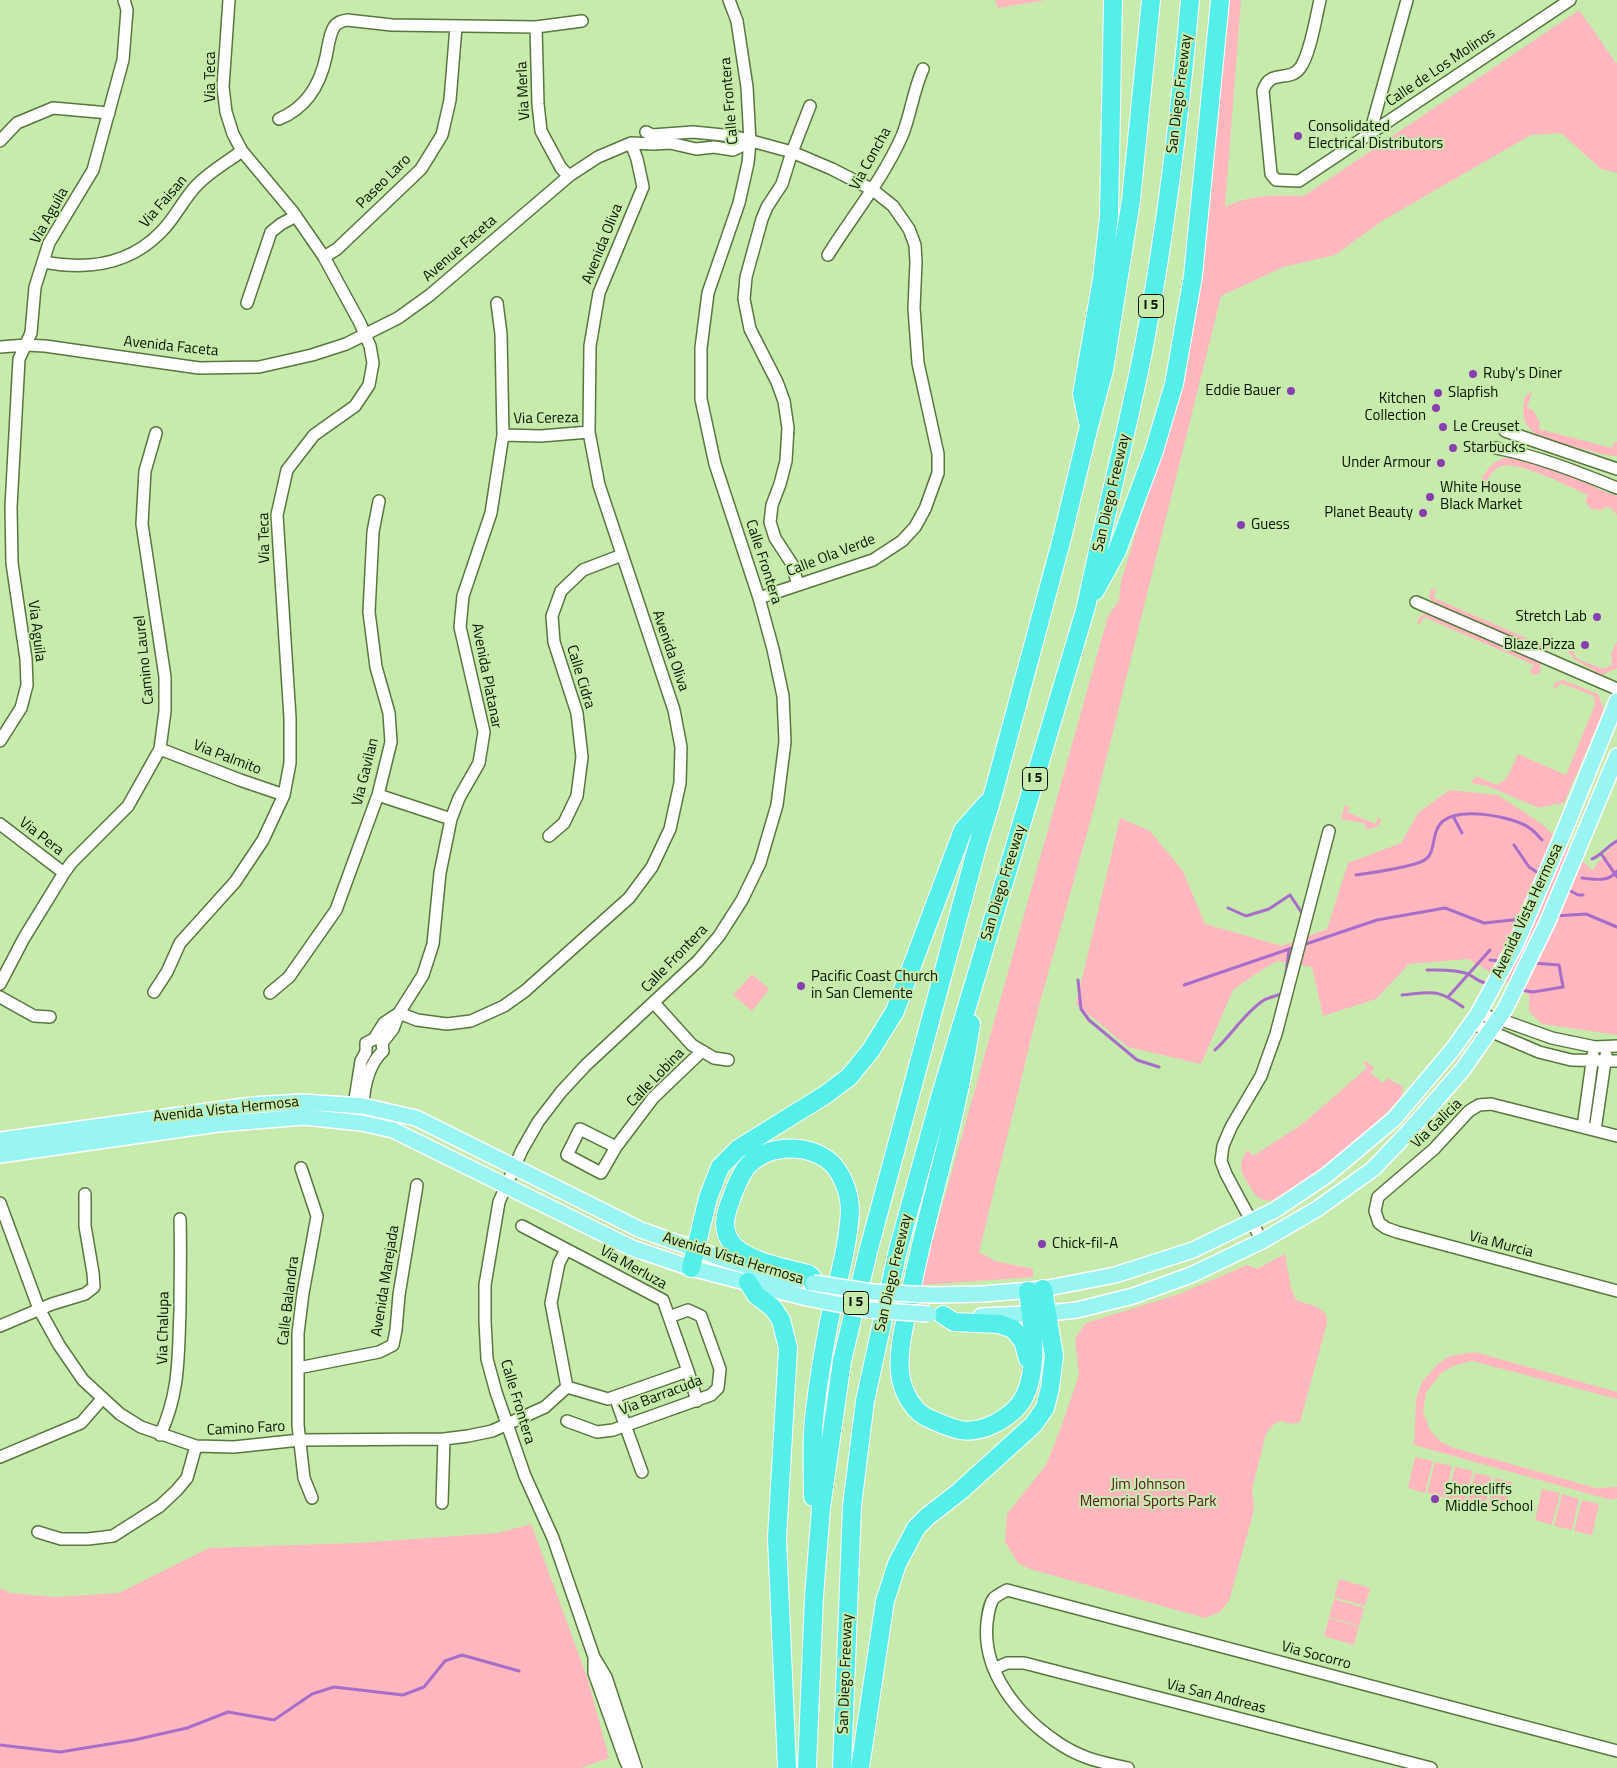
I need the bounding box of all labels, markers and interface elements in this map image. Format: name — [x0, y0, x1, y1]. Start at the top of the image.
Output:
street label: Calle de Los Molinos — [1383, 25, 1499, 111]
street label: San Diego Freeway — [1164, 33, 1196, 155]
street label: Via Teca — [202, 52, 220, 102]
street label: Calle Frontera — [717, 57, 743, 145]
street label: Via Merla — [513, 61, 535, 121]
place label: Consolidated Electrical Distributors — [1308, 118, 1443, 153]
street label: Via Concha — [846, 124, 896, 194]
marker: Consolidated Electrical Distributors — [1292, 130, 1304, 142]
street label: Paseo Laro — [353, 151, 415, 213]
street label: Via Faisan — [136, 172, 192, 232]
street label: Via Aguila — [27, 185, 73, 247]
street label: Avenida Oliva — [579, 201, 627, 287]
street label: Avenue Faceta — [419, 212, 501, 286]
road number: I 5 — [1138, 294, 1164, 318]
street label: Avenida Faceta — [123, 333, 219, 361]
place label: Ruby's Diner — [1483, 365, 1562, 383]
marker: Ruby's Diner — [1467, 368, 1479, 380]
place label: Eddie Bauer — [1205, 382, 1281, 400]
place label: Slapfish — [1448, 384, 1498, 402]
marker: Eddie Bauer — [1285, 385, 1297, 397]
marker: Slapfish — [1432, 387, 1444, 399]
place label: Kitchen Collection — [1365, 390, 1426, 425]
marker: Kitchen Collection — [1430, 402, 1442, 414]
street label: Via Cereza — [513, 409, 579, 429]
place label: Le Creuset — [1453, 418, 1519, 436]
marker: Le Creuset — [1437, 421, 1449, 433]
street label: San Diego Freeway — [1090, 432, 1134, 554]
place label: Starbucks — [1463, 439, 1526, 457]
marker: Starbucks — [1447, 442, 1459, 454]
place label: Under Armour — [1342, 454, 1431, 472]
marker: Under Armour — [1435, 457, 1447, 469]
place label: White House Black Market — [1440, 479, 1522, 514]
marker: White House Black Market — [1424, 491, 1436, 503]
place label: Planet Beauty — [1324, 504, 1413, 522]
marker: Planet Beauty — [1417, 507, 1429, 519]
street label: Via Teca — [256, 512, 274, 564]
place label: Guess — [1251, 516, 1290, 534]
street label: Calle Frontera — [741, 518, 785, 606]
marker: Guess — [1235, 519, 1247, 531]
street label: Calle Ola Verde — [784, 531, 878, 581]
street label: Via Aguila — [23, 599, 49, 663]
street label: Avenida Oliva — [648, 608, 692, 694]
place label: Stretch Lab — [1515, 608, 1587, 626]
marker: Stretch Lab — [1591, 611, 1603, 623]
street label: Camino Laurel — [131, 615, 159, 705]
street label: Avenida Platanar — [467, 622, 505, 730]
place label: Blaze Pizza — [1504, 636, 1575, 654]
marker: Blaze Pizza — [1579, 639, 1591, 651]
street label: Calle Cidra — [562, 643, 598, 711]
street label: Via Gavilan — [349, 736, 383, 808]
street label: Via Palmito — [190, 737, 264, 779]
road number: I 5 — [1022, 768, 1048, 791]
street label: Via Pera — [15, 814, 67, 860]
street label: San Diego Freeway — [978, 823, 1030, 943]
street label: Avenida Vista Hermosa — [1489, 841, 1567, 981]
street label: Calle Frontera — [638, 921, 712, 997]
place label: Pacific Coast Church in San Clemente — [811, 968, 938, 1003]
marker: Pacific Coast Church in San Clemente — [795, 980, 807, 992]
street label: Calle Lobina — [623, 1045, 689, 1111]
street label: Avenida Vista Hermosa — [152, 1093, 300, 1127]
street label: Via Galicia — [1408, 1095, 1466, 1153]
street label: San Diego Freeway — [872, 1212, 916, 1334]
street label: Avenida Marejada — [368, 1224, 404, 1338]
street label: Via Murcia — [1467, 1228, 1535, 1262]
street label: Avenida Vista Hermosa — [660, 1229, 806, 1289]
place label: Chick-fil-A — [1052, 1235, 1118, 1253]
marker: Chick-fil-A — [1036, 1238, 1048, 1250]
street label: Via Merluza — [596, 1242, 670, 1294]
street label: Calle Balandra — [275, 1255, 303, 1347]
street label: Via Chalupa — [154, 1291, 174, 1365]
road number: I 5 — [844, 1292, 868, 1315]
street label: Calle Frontera — [496, 1357, 538, 1447]
street label: Via Barracuda — [617, 1372, 705, 1420]
street label: Camino Faro — [206, 1418, 286, 1440]
park label: Jim Johnson Memorial Sports Park — [1080, 1476, 1216, 1511]
place label: Shorecliffs Middle School — [1445, 1481, 1533, 1516]
marker: Shorecliffs Middle School — [1429, 1493, 1441, 1505]
street label: San Diego Freeway — [835, 1614, 857, 1734]
street label: Via Socorro — [1279, 1638, 1353, 1674]
street label: Via San Andreas — [1164, 1676, 1268, 1718]

